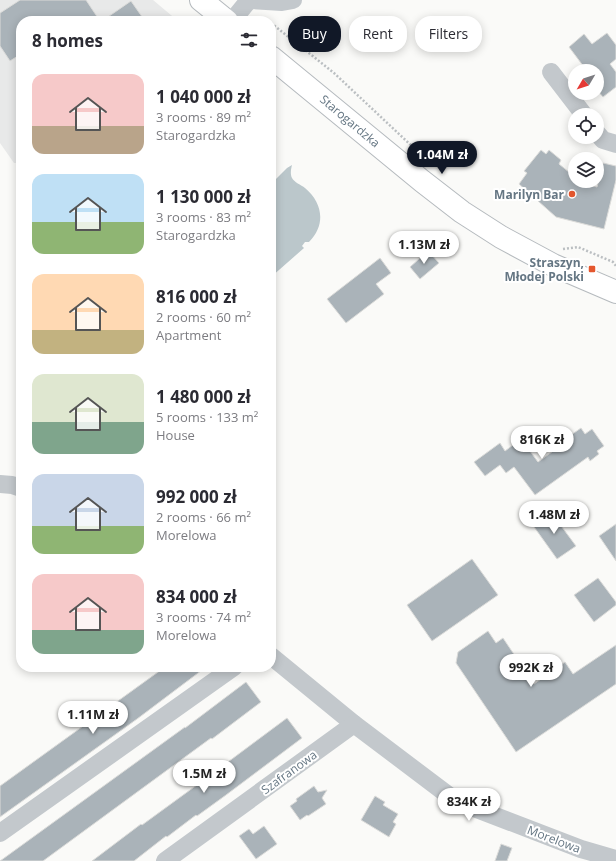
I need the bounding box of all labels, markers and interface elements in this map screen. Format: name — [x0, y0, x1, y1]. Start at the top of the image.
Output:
chip: Buy — [288, 16, 341, 52]
chip: Rent — [349, 16, 407, 52]
chip: Filters — [415, 16, 482, 52]
text: 8 homes — [32, 29, 103, 52]
icon: filters — [238, 29, 260, 51]
north arrow — [568, 64, 604, 100]
map controls — [568, 64, 604, 188]
text: 1 040 000 zł — [156, 85, 251, 108]
icon: home — [64, 90, 112, 138]
street label: Starogardzka — [316, 91, 384, 151]
text: 3 rooms · 89 m² — [156, 108, 251, 126]
button: locate — [568, 108, 604, 144]
text: Starogardzka — [156, 126, 236, 144]
pin: 1.04M zł — [401, 141, 483, 175]
text: 1.04M zł — [416, 145, 468, 163]
button: layers — [568, 152, 604, 188]
text: 1 130 000 zł — [156, 185, 251, 208]
place label: Marilyn Bar — [494, 186, 565, 203]
marker: Marilyn Bar — [567, 189, 577, 199]
icon: home — [64, 190, 112, 238]
text: 3 rooms · 83 m² — [156, 208, 251, 226]
text: Starogardzka — [156, 226, 236, 244]
pin: 1.13M zł — [383, 231, 465, 265]
text: 1.13M zł — [398, 235, 450, 253]
place label: Straszyn, Młodej Polski — [504, 254, 584, 285]
marker: Straszyn, Młodej Polski — [587, 264, 597, 274]
text: 816 000 zł — [156, 285, 237, 308]
icon: home — [64, 290, 112, 338]
text: 2 rooms · 60 m² — [156, 308, 251, 326]
text: Apartment — [156, 326, 221, 344]
text: 1 480 000 zł — [156, 385, 251, 408]
icon: home — [64, 390, 112, 438]
text: 5 rooms · 133 m² — [156, 408, 258, 426]
text: House — [156, 426, 195, 444]
pin: 816K zł — [505, 426, 579, 460]
text: 816K zł — [520, 430, 564, 448]
text: 992 000 zł — [156, 485, 237, 508]
icon: home — [64, 490, 112, 538]
pin: 1.48M zł — [513, 501, 595, 535]
text: 1.48M zł — [528, 505, 580, 523]
text: 2 rooms · 66 m² — [156, 508, 251, 526]
text: Morelowa — [156, 526, 217, 544]
text: 834 000 zł — [156, 585, 237, 608]
icon: home — [64, 590, 112, 638]
text: 3 rooms · 74 m² — [156, 608, 251, 626]
text: Morelowa — [156, 626, 217, 644]
pin: 992K zł — [494, 654, 568, 688]
text: 992K zł — [509, 658, 553, 676]
pin: 1.11M zł — [52, 701, 134, 735]
text: 1.11M zł — [67, 705, 119, 723]
street label: Szafranowa — [258, 746, 320, 798]
pin: 1.5M zł — [167, 760, 241, 794]
text: 1.5M zł — [182, 764, 226, 782]
pin: 834K zł — [432, 788, 506, 822]
text: 834K zł — [447, 792, 491, 810]
street label: Morelowa — [525, 821, 583, 857]

